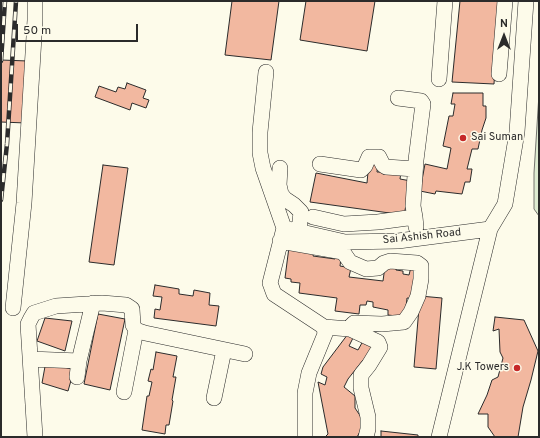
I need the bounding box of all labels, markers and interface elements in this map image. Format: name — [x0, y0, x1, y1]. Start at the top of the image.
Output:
scale bar — [18, 16, 140, 42]
north arrow — [484, 16, 524, 56]
text: N — [500, 17, 508, 31]
text: 50 m — [23, 23, 51, 39]
place label: Sai Suman — [471, 131, 523, 145]
marker: Sai Suman — [458, 133, 468, 143]
street label: Sai Ashish Road — [382, 226, 462, 248]
place label: J.K Towers — [456, 361, 509, 375]
marker: J.K Towers — [512, 363, 522, 373]

